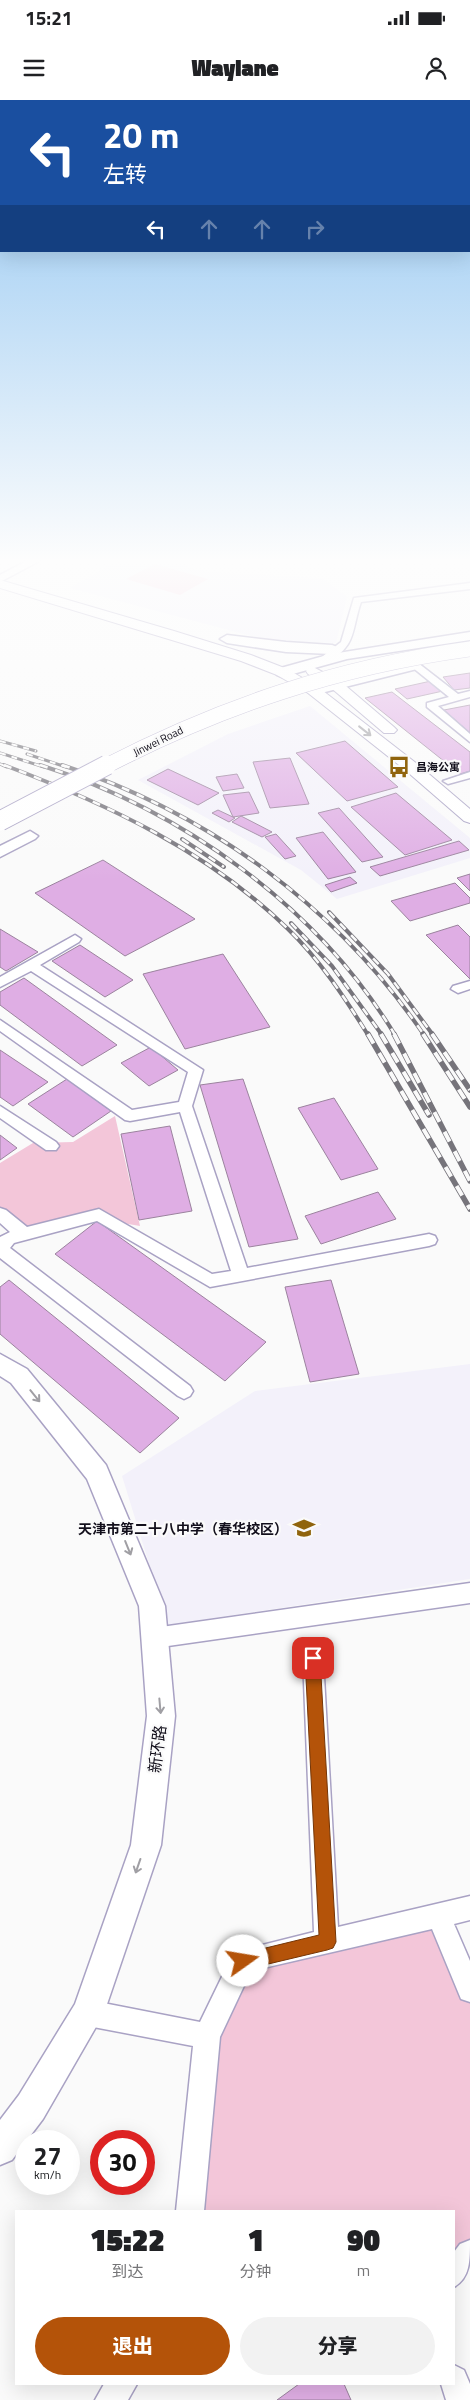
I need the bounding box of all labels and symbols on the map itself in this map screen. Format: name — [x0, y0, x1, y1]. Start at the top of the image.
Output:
street label: Jinwei Road — [130, 722, 186, 760]
one-way arrow — [358, 726, 371, 737]
bus stop icon: 昌海公寓 — [386, 754, 412, 780]
place label: 昌海公寓 — [416, 759, 460, 775]
one-way arrow — [30, 1389, 41, 1402]
school or university icon: 天津市第二十八中学（春华校区） — [291, 1515, 317, 1541]
place label: 天津市第二十八中学（春华校区） — [78, 1518, 288, 1539]
one-way arrow — [124, 1540, 134, 1555]
pin — [292, 1637, 334, 1679]
one-way arrow — [155, 1698, 164, 1714]
street label: 新环路 — [142, 1724, 172, 1774]
one-way arrow — [133, 1858, 143, 1874]
position arrow — [216, 1934, 268, 1986]
speed limit sign: 30 — [90, 2130, 155, 2195]

